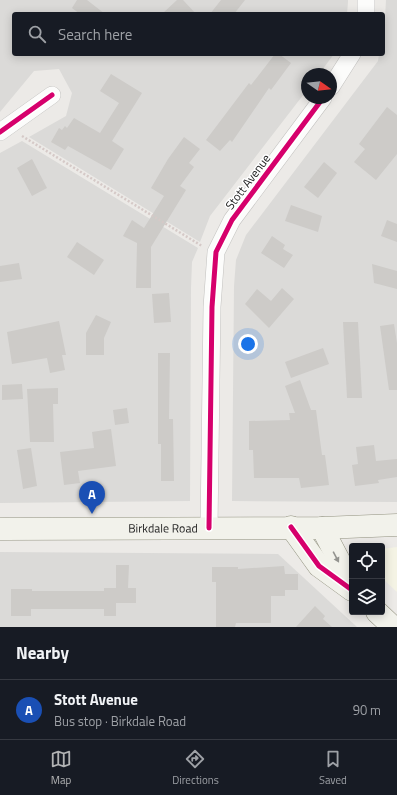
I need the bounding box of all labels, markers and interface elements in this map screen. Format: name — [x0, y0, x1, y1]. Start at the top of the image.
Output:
search box — [12, 12, 385, 56]
icon: search — [26, 23, 48, 45]
text: Search here — [58, 23, 132, 46]
north arrow — [301, 68, 337, 104]
street label: Stott Avenue — [220, 150, 275, 214]
your location — [238, 334, 258, 354]
pin: A — [79, 481, 105, 514]
street label: Birkdale Road — [128, 518, 198, 538]
map controls — [349, 543, 385, 615]
button: locate — [349, 543, 385, 579]
one-way arrow — [333, 551, 340, 562]
button: layers — [349, 579, 385, 615]
text: Nearby — [16, 640, 69, 666]
text: Stott Avenue — [54, 688, 138, 711]
text: A — [25, 700, 33, 720]
text: 90 m — [353, 700, 381, 720]
text: Bus stop · Birkdale Road — [54, 711, 186, 731]
tab: Map — [50, 748, 72, 788]
tab: Directions — [172, 748, 219, 788]
tab: Saved — [319, 748, 347, 788]

